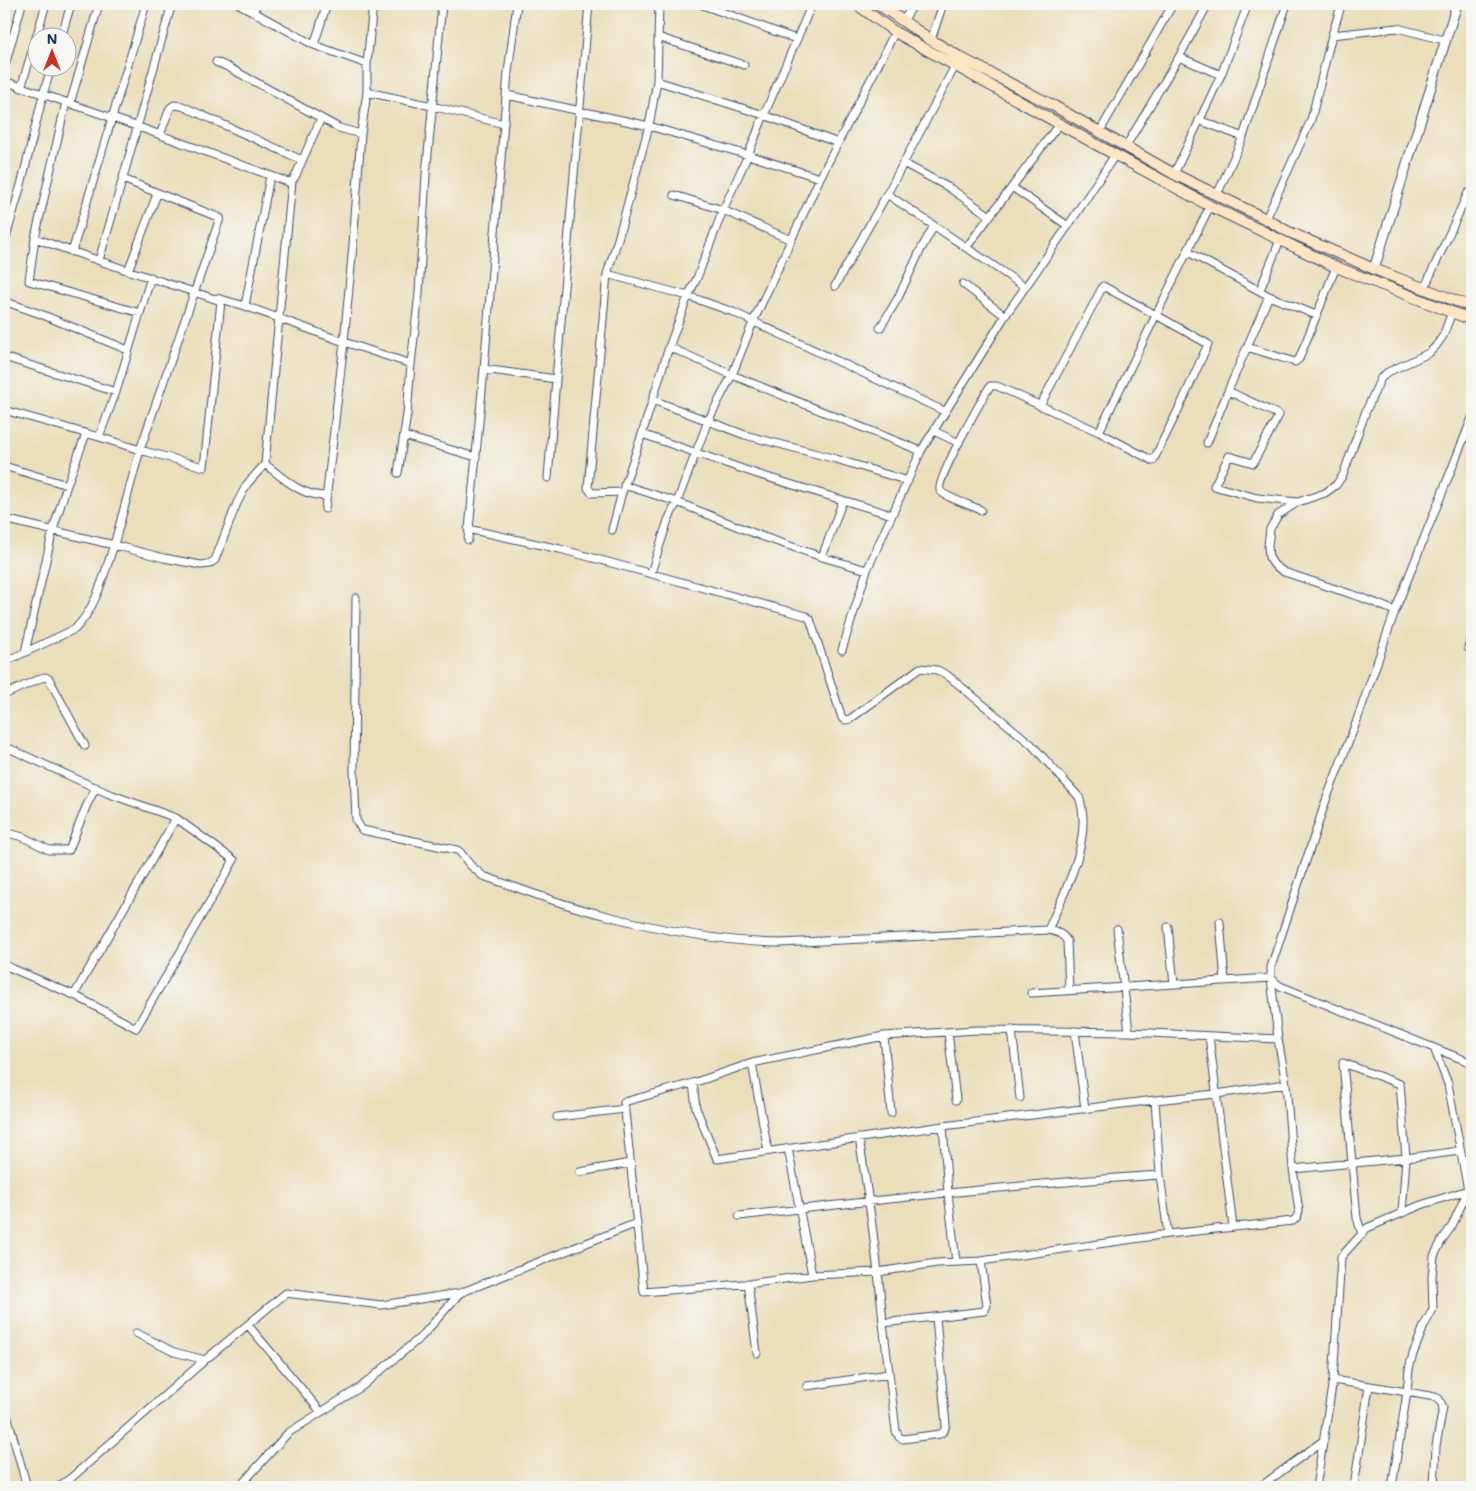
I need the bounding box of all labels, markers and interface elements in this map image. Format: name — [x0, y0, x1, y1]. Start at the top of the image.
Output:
north arrow — [28, 28, 78, 78]
text: N — [47, 29, 57, 48]

